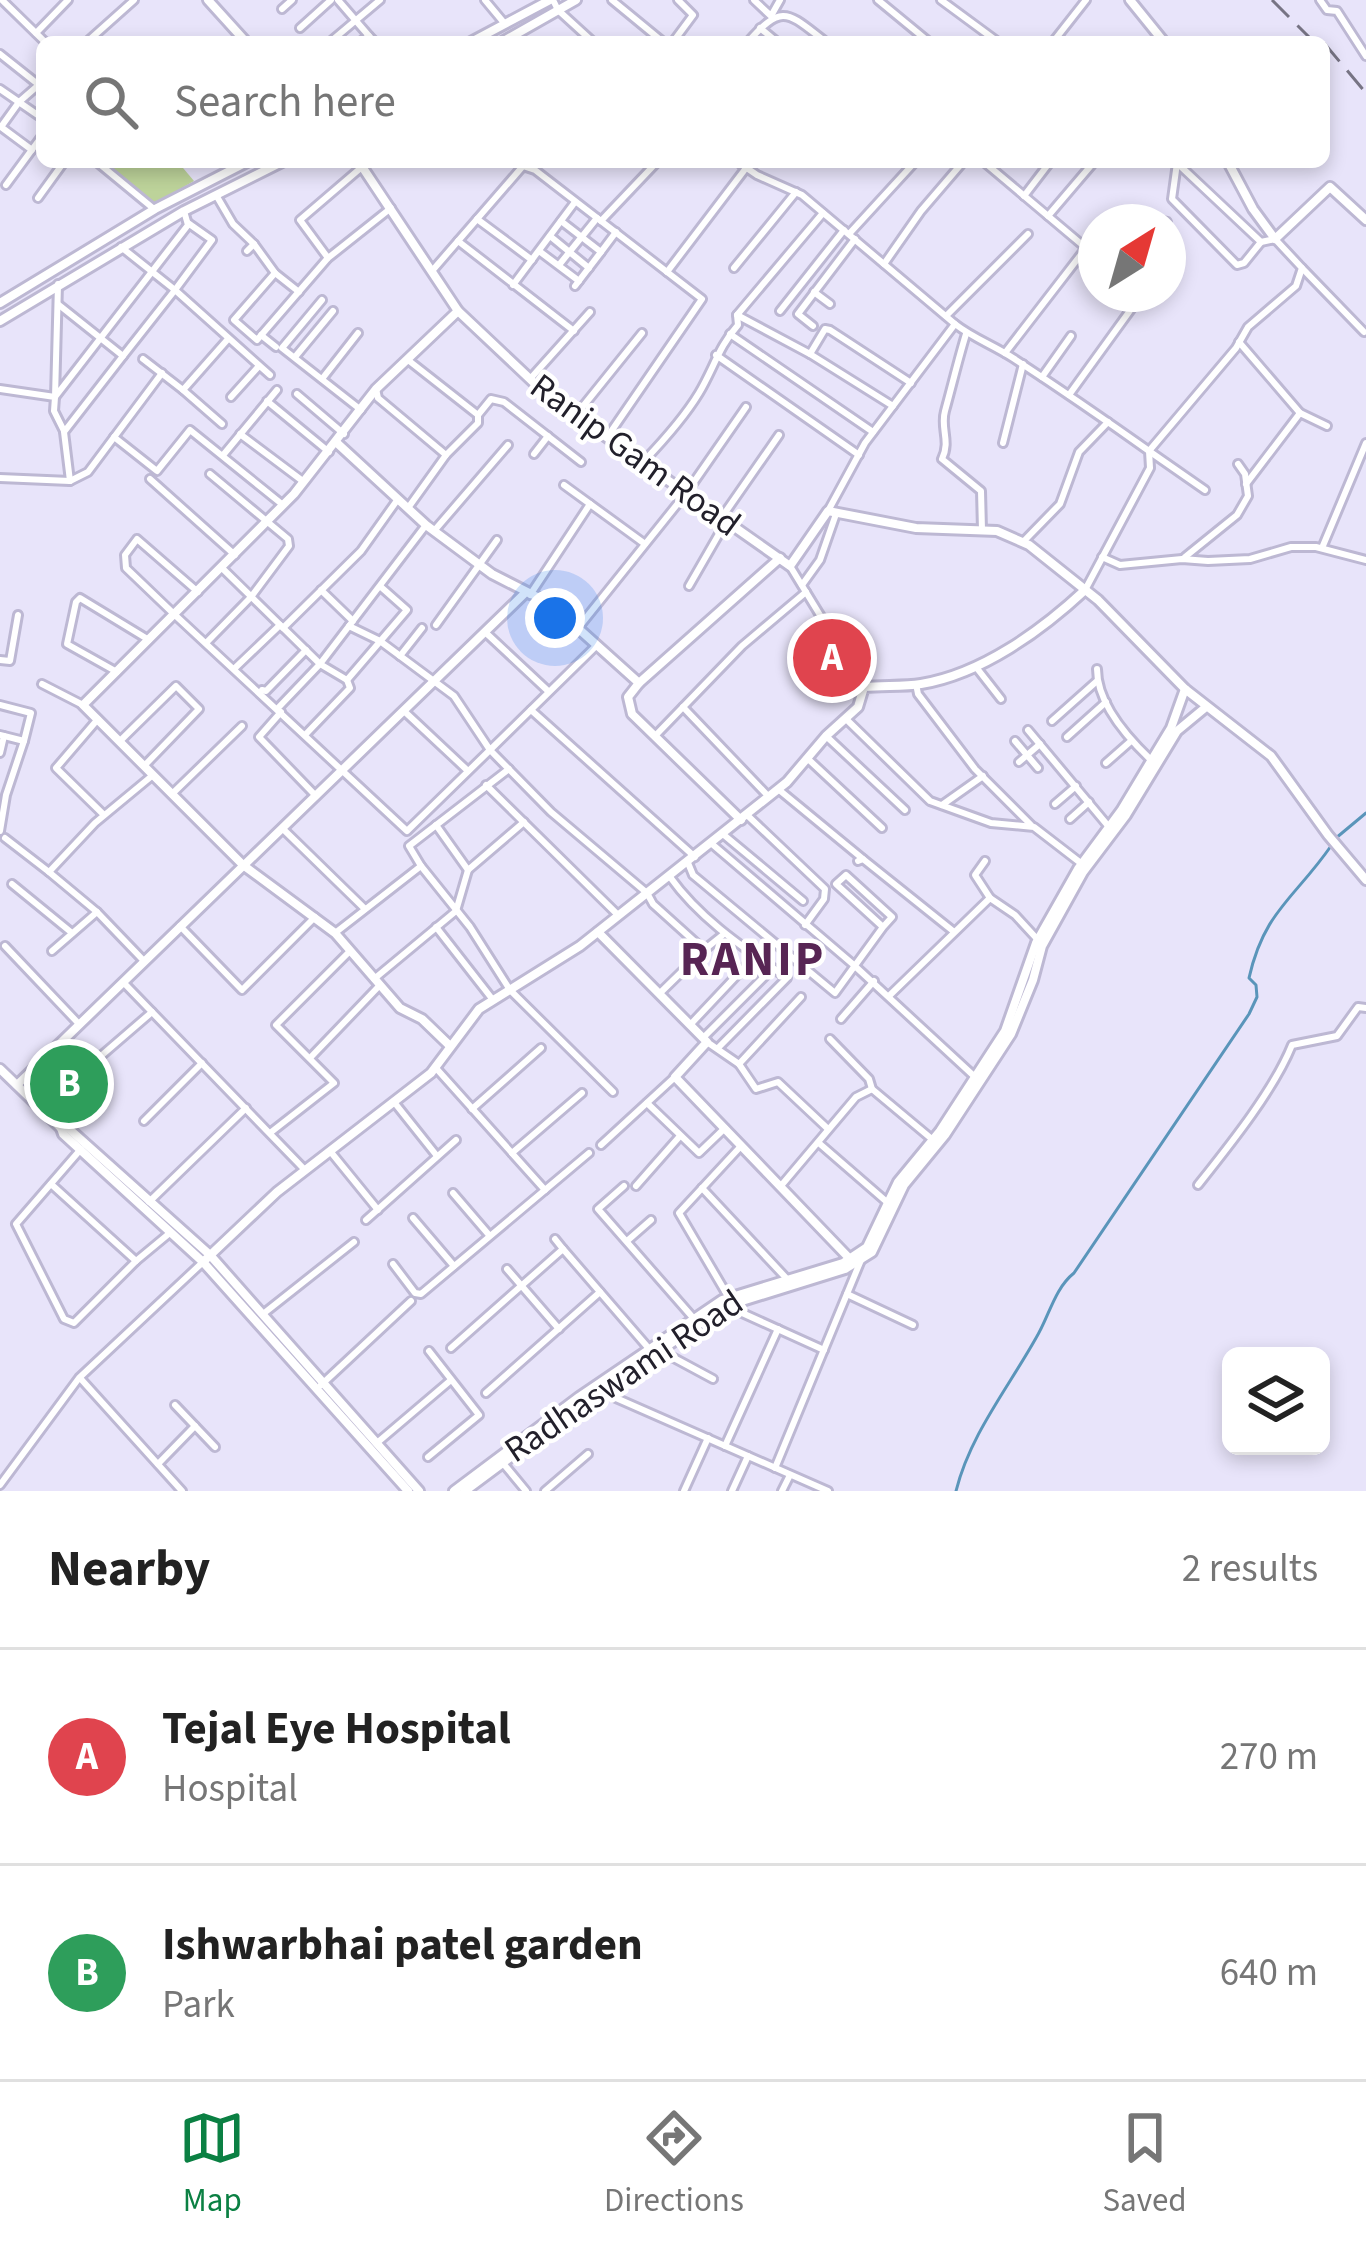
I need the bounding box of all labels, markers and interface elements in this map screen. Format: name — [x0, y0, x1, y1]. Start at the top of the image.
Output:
search box — [36, 36, 1330, 168]
icon: search — [78, 69, 144, 135]
text: Search here — [174, 70, 396, 134]
north arrow — [1078, 204, 1186, 312]
street label: Ranip Gam Road — [519, 361, 751, 549]
your location — [525, 588, 585, 648]
pin: A — [793, 613, 871, 703]
district label: RANIP — [680, 926, 826, 994]
pin: B — [30, 1039, 108, 1129]
street label: Radhaswami Road — [494, 1277, 753, 1475]
map controls — [1222, 1347, 1330, 1455]
button: layers — [1222, 1347, 1330, 1455]
text: Nearby — [48, 1533, 210, 1605]
text: 2 results — [1182, 1541, 1318, 1597]
text: Tejal Eye Hospital — [162, 1697, 511, 1761]
text: A — [76, 1729, 98, 1785]
text: 270 m — [1220, 1729, 1318, 1785]
text: Hospital — [162, 1761, 298, 1817]
text: Ishwarbhai patel garden — [162, 1913, 643, 1977]
text: B — [75, 1945, 99, 2001]
text: 640 m — [1220, 1945, 1318, 2001]
text: Park — [162, 1977, 235, 2033]
tab: Map — [179, 2105, 245, 2224]
tab: Directions — [604, 2105, 744, 2224]
tab: Saved — [1102, 2105, 1187, 2224]

